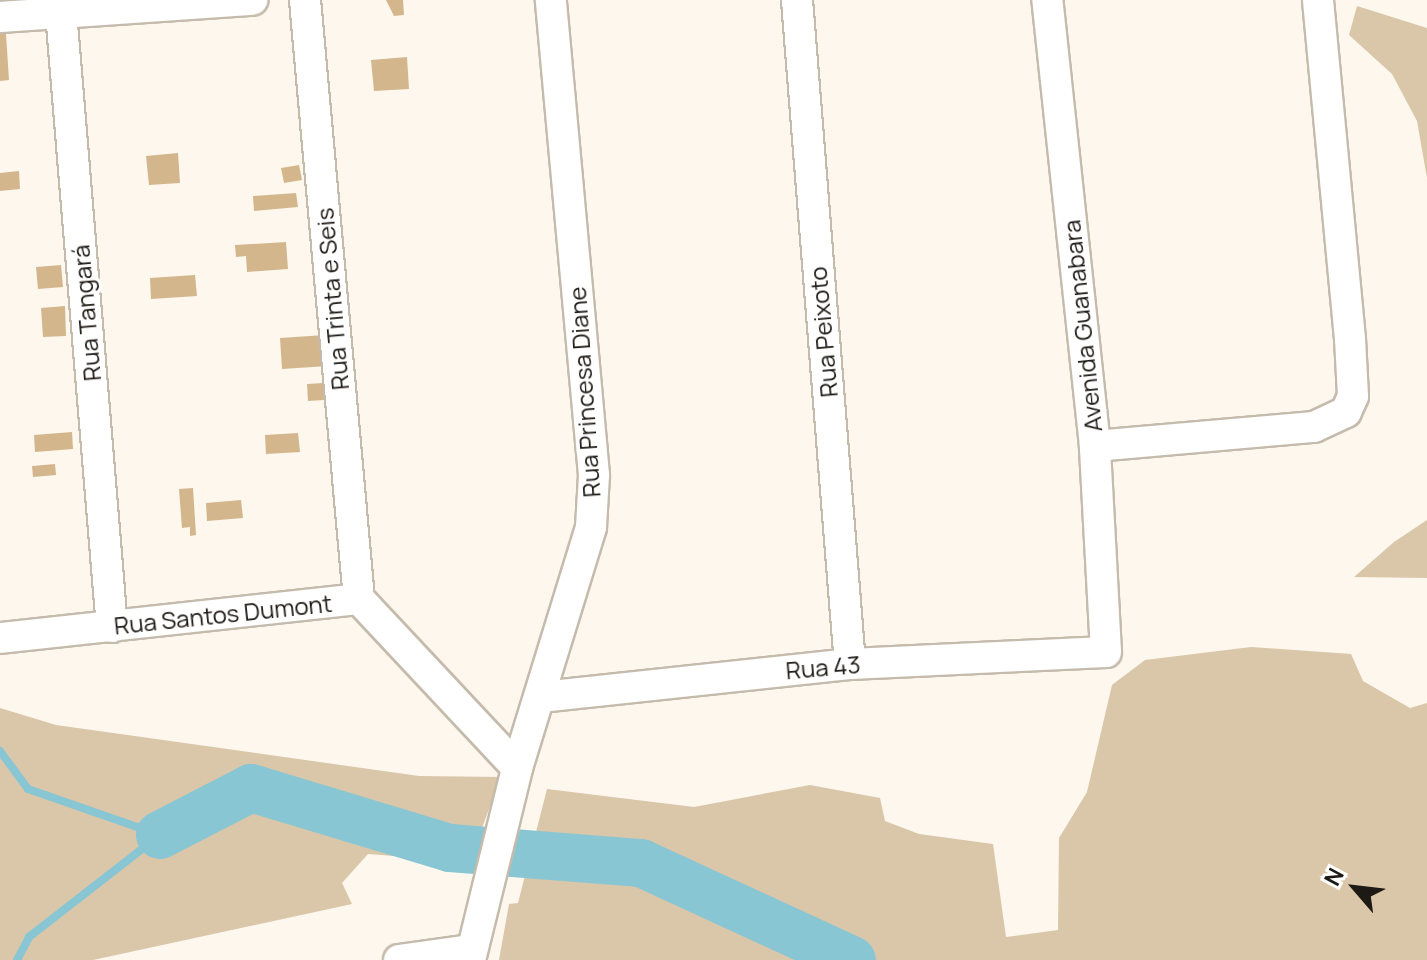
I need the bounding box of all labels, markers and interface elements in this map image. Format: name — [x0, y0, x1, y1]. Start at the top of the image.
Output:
street label: Rua Trinta e Seis — [310, 207, 354, 391]
street label: Avenida Guanabara — [1057, 219, 1107, 433]
street label: Rua Tangará — [66, 244, 106, 382]
street label: Rua Peixoto — [803, 265, 843, 399]
street label: Rua Princesa Diane — [562, 286, 606, 498]
street label: Rua Santos Dumont — [112, 588, 334, 640]
street label: Rua 43 — [784, 649, 862, 685]
north arrow — [1315, 848, 1395, 928]
text: N — [1317, 863, 1351, 891]

